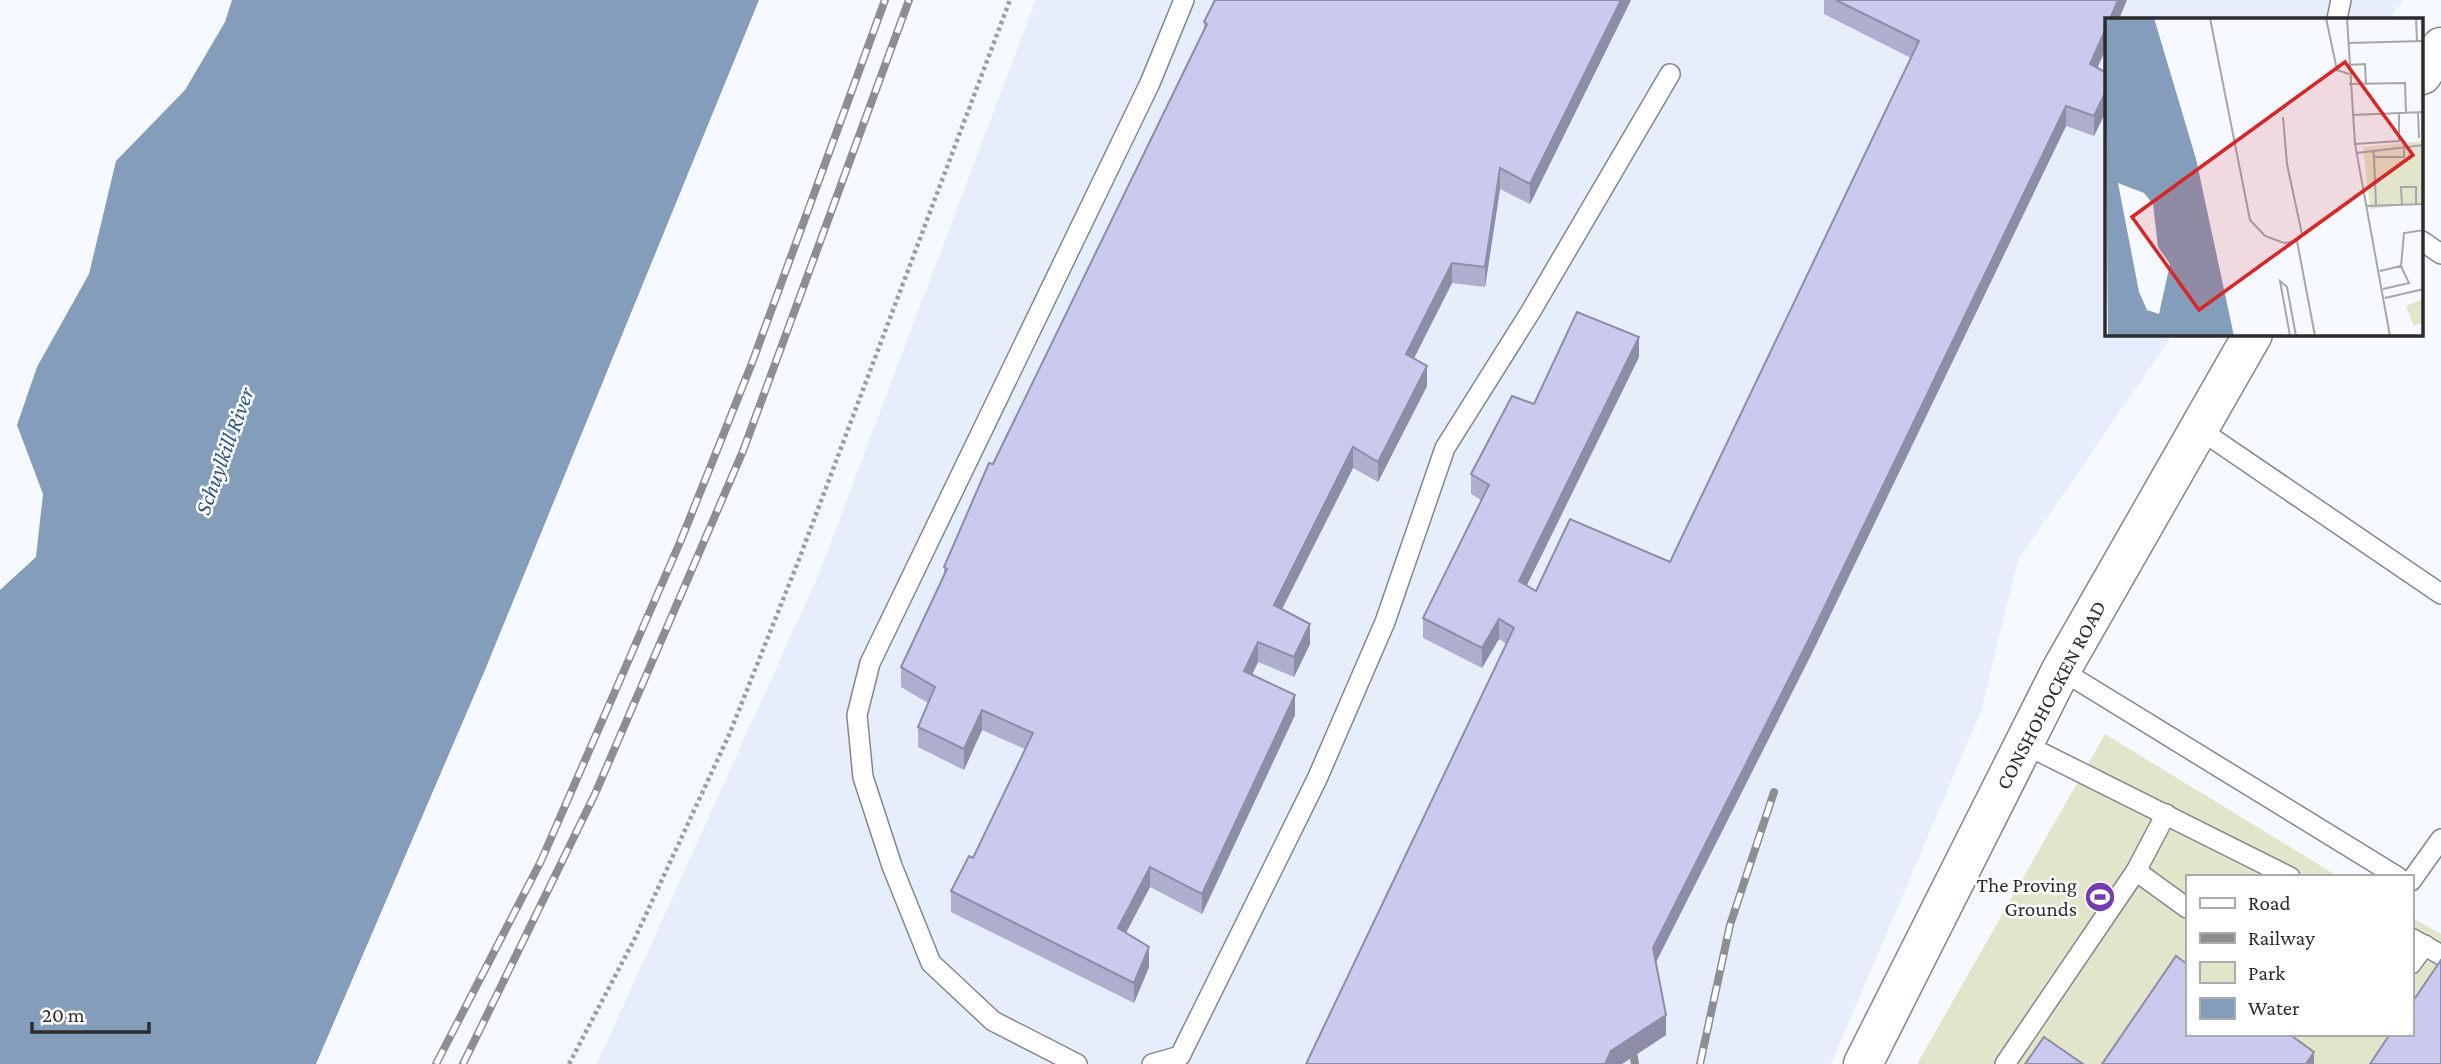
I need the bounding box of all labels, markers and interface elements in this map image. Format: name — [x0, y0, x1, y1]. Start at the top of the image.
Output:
inset map — [2105, 18, 2424, 336]
water label: Schuylkill River — [189, 383, 259, 518]
street label: CONSHOHOCKEN ROAD — [1991, 596, 2111, 794]
place label: The Proving Grounds — [1977, 873, 2077, 921]
legend — [2186, 875, 2413, 1036]
sports icon: The Proving Grounds — [2083, 880, 2117, 914]
text: Road — [2248, 891, 2291, 915]
text: Railway — [2248, 926, 2315, 950]
text: Park — [2248, 961, 2285, 985]
scale bar — [32, 990, 149, 1034]
text: Water — [2248, 996, 2300, 1020]
text: 20 m — [42, 1003, 85, 1027]

